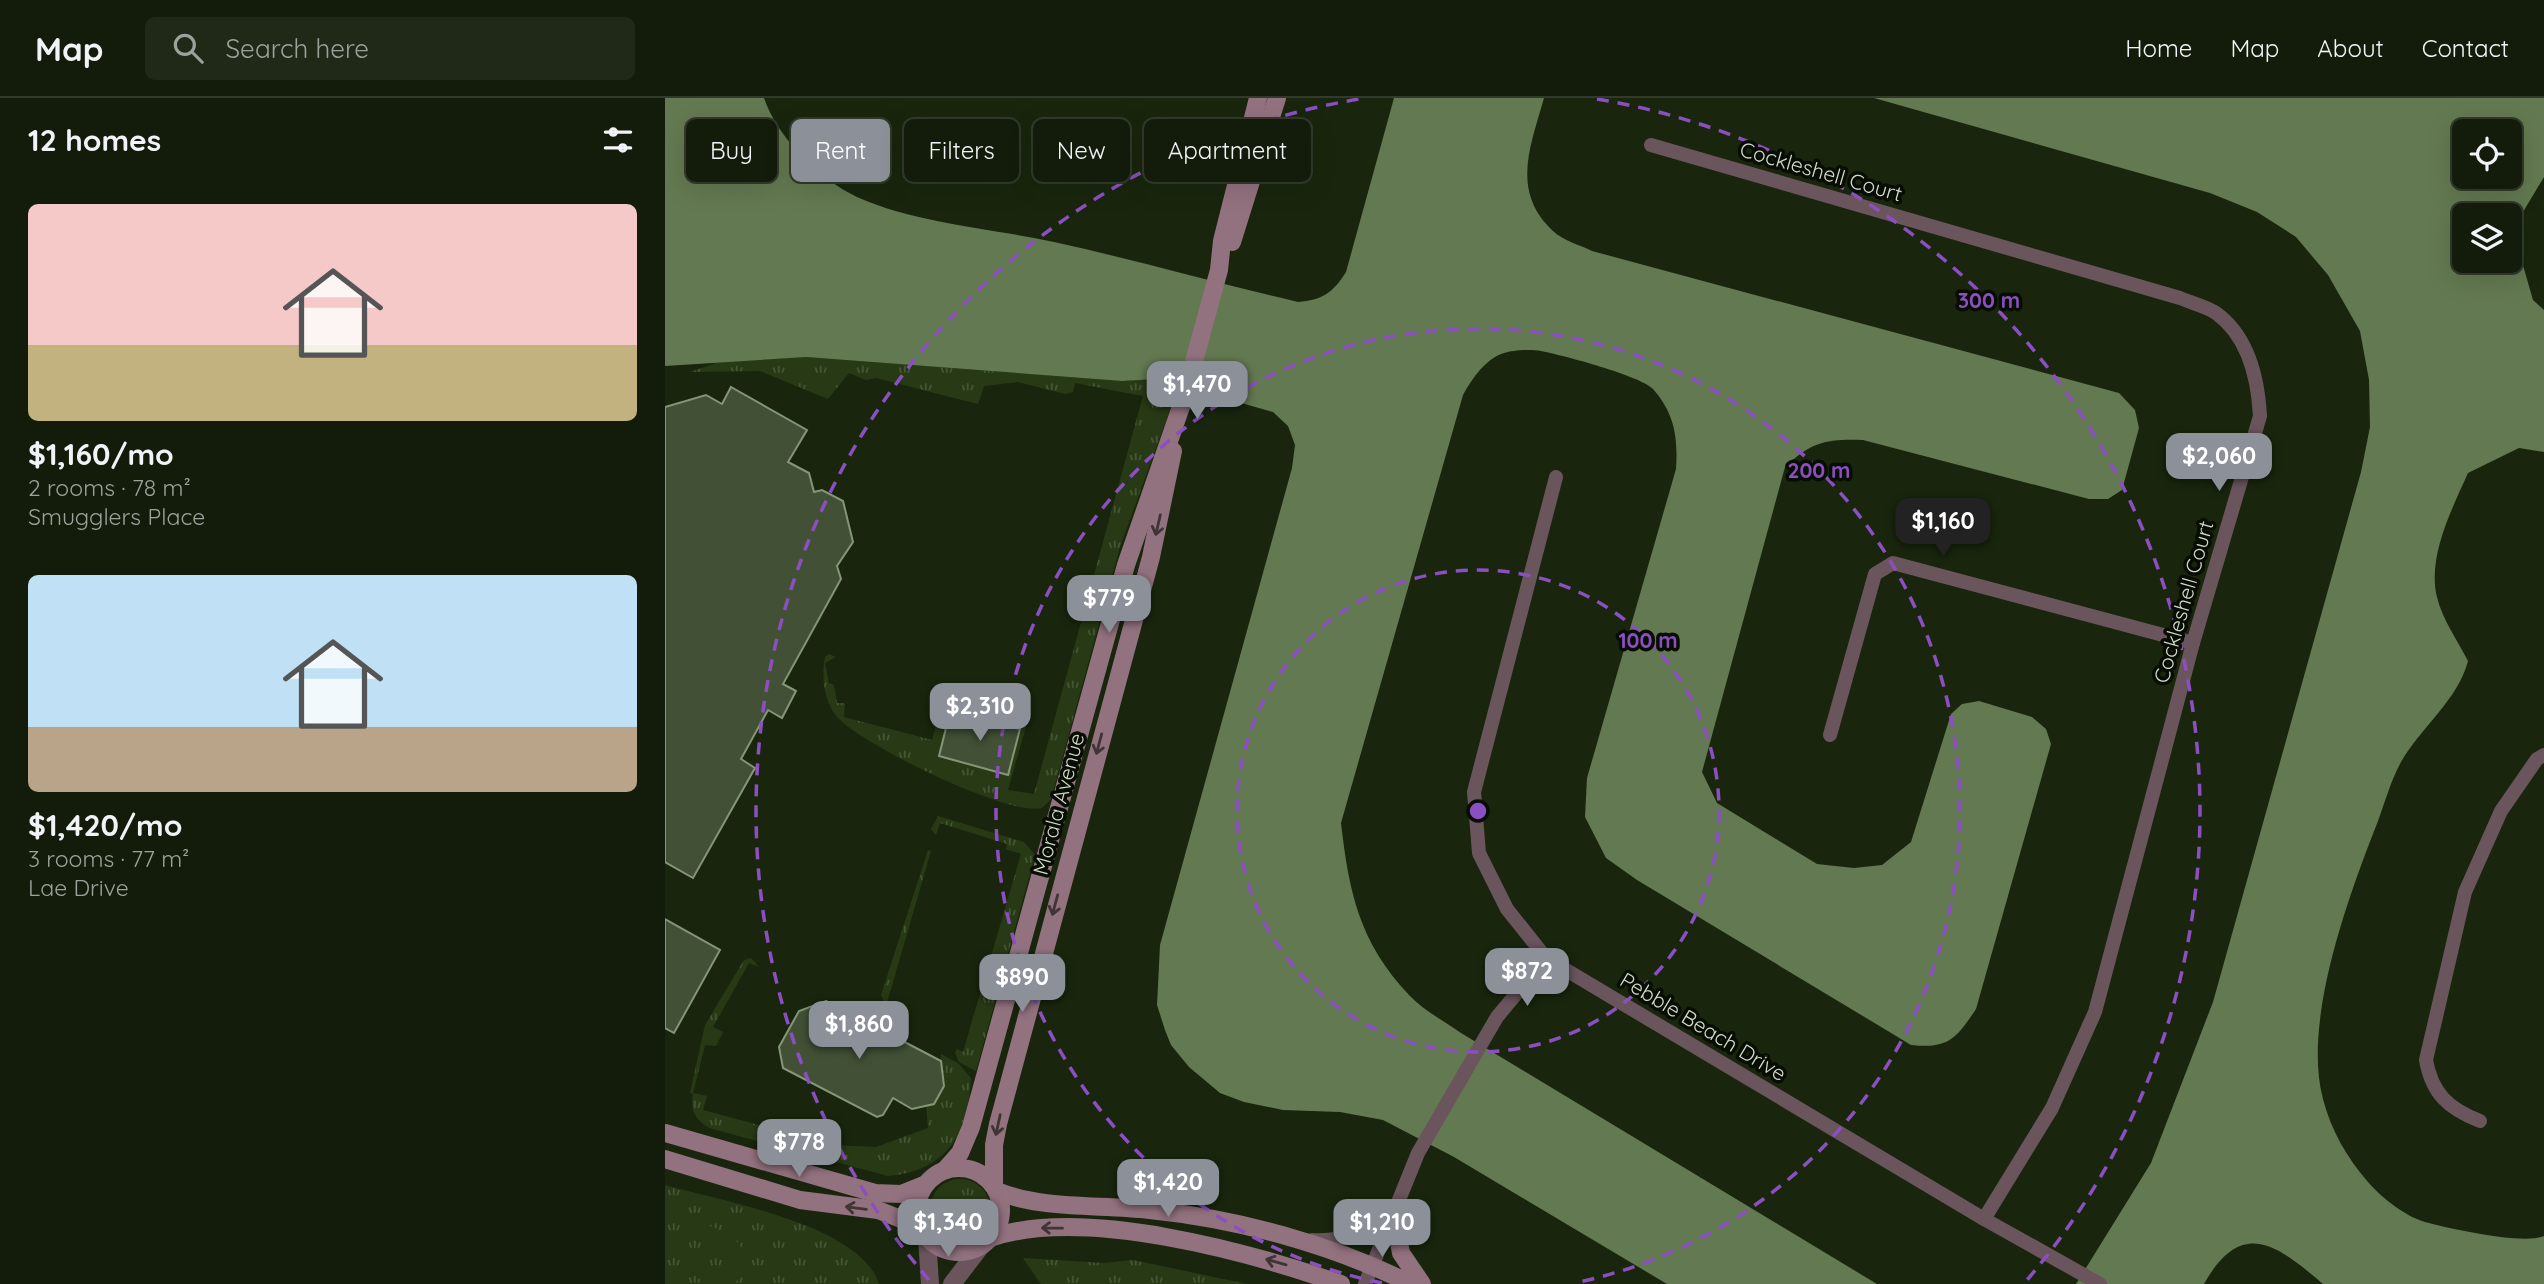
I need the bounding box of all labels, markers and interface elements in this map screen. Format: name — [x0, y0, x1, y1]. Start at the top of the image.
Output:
search box — [145, 17, 635, 80]
text: Map — [35, 28, 103, 69]
icon: search — [169, 29, 207, 67]
text: Search here — [225, 32, 369, 65]
text: Home — [2125, 33, 2192, 63]
text: Map — [2230, 33, 2279, 63]
text: About — [2317, 33, 2384, 63]
text: Contact — [2422, 33, 2509, 63]
chip: Buy — [686, 119, 777, 182]
chip: Rent — [791, 119, 890, 182]
chip: Filters — [904, 119, 1019, 182]
chip: New — [1033, 119, 1130, 182]
chip: Apartment — [1144, 119, 1311, 182]
map controls — [2452, 119, 2522, 273]
button: locate — [2452, 119, 2522, 189]
text: 12 homes — [28, 121, 161, 159]
icon: filters — [599, 121, 637, 159]
street label: Cockleshell Court — [1737, 135, 1905, 207]
button: layers — [2452, 203, 2522, 273]
icon: home — [270, 250, 396, 376]
text: 300 m — [1958, 287, 2020, 313]
pin: $1,470 — [1140, 362, 1254, 421]
text: $1,470 — [1163, 369, 1231, 398]
pin: $2,060 — [2162, 434, 2276, 493]
text: $1,160/mo — [28, 435, 174, 473]
text: $2,060 — [2182, 441, 2256, 470]
text: 200 m — [1788, 457, 1850, 483]
text: 2 rooms · 78 m² — [28, 473, 191, 502]
pin: $1,160 — [1886, 498, 2000, 558]
text: Smugglers Place — [28, 502, 205, 531]
text: $1,160 — [1911, 506, 1975, 535]
one-way arrow — [1151, 513, 1164, 536]
street label: Cockleshell Court — [2147, 518, 2219, 686]
pin: $779 — [1068, 575, 1150, 635]
text: $779 — [1083, 583, 1135, 612]
icon: home — [270, 621, 396, 747]
text: 100 m — [1618, 627, 1678, 653]
pin: $2,310 — [923, 684, 1037, 743]
text: $2,310 — [946, 691, 1014, 720]
street label: Morala Avenue — [1027, 730, 1089, 877]
one-way arrow — [1092, 733, 1105, 755]
centre of rings — [1466, 799, 1490, 823]
text: $1,420/mo — [28, 806, 182, 844]
text: 3 rooms · 77 m² — [28, 844, 189, 873]
text: Lae Drive — [28, 873, 129, 902]
one-way arrow — [1048, 894, 1061, 916]
pin: $872 — [1486, 948, 1568, 1008]
pin: $890 — [981, 954, 1063, 1014]
text: $872 — [1501, 956, 1553, 985]
text: $890 — [995, 962, 1049, 991]
street label: Pebble Beach Drive — [1616, 966, 1791, 1086]
pin: $1,860 — [802, 1002, 916, 1061]
text: $1,860 — [825, 1009, 893, 1038]
one-way arrow — [990, 1113, 1004, 1136]
pin: $778 — [758, 1119, 840, 1179]
text: $778 — [773, 1127, 825, 1156]
pin: $1,420 — [1111, 1160, 1225, 1219]
text: $1,420 — [1133, 1167, 1203, 1196]
pin: $1,340 — [891, 1200, 1005, 1259]
pin: $1,210 — [1325, 1200, 1439, 1259]
one-way arrow — [845, 1201, 868, 1214]
text: $1,340 — [914, 1207, 983, 1236]
text: $1,210 — [1349, 1207, 1415, 1236]
one-way arrow — [1041, 1221, 1064, 1234]
one-way arrow — [1266, 1255, 1288, 1268]

